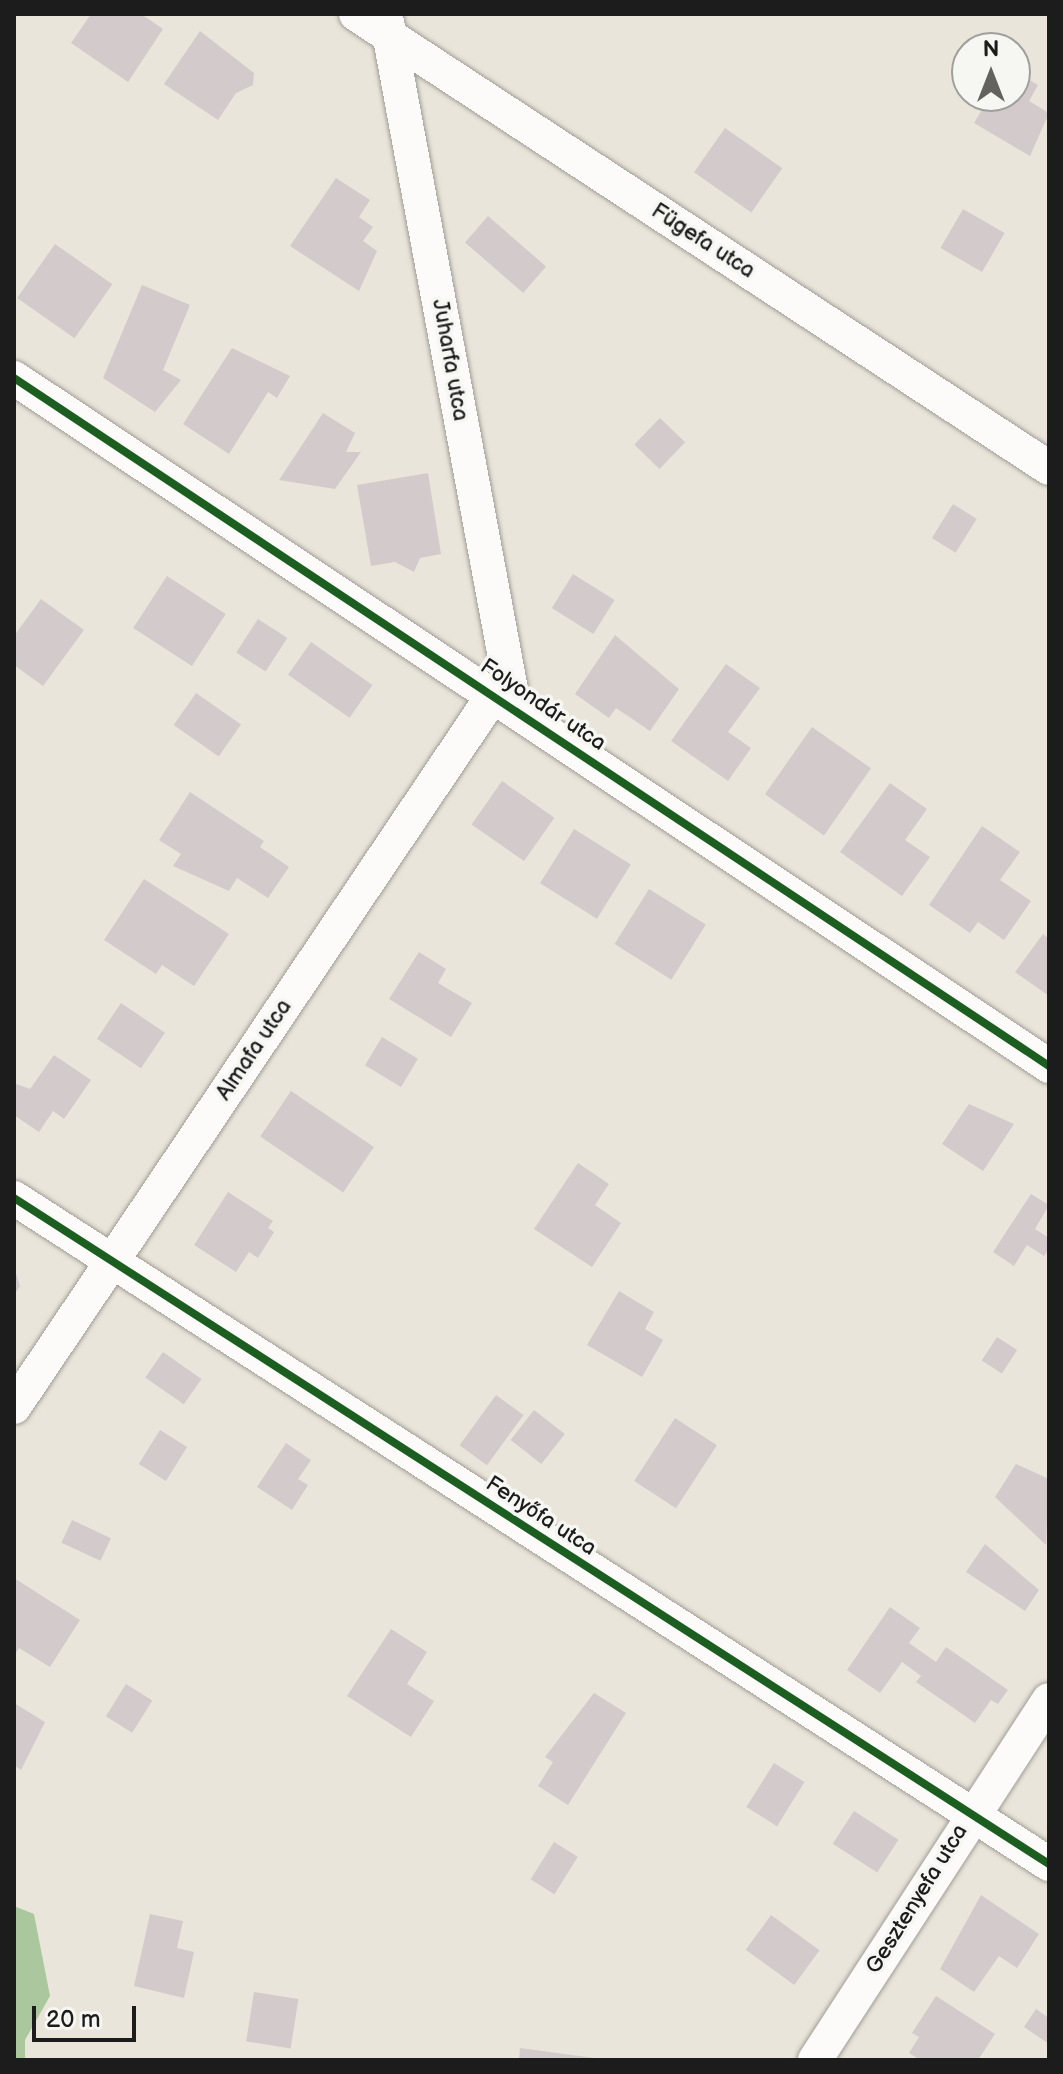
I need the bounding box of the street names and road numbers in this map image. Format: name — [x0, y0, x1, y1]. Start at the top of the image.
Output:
street label: Fügefa utca — [646, 198, 760, 284]
street label: Juharfa utca — [426, 297, 474, 423]
street label: Folyondár utca — [475, 653, 611, 757]
street label: Almafa utca — [211, 995, 297, 1105]
street label: Fenyőfa utca — [481, 1471, 601, 1561]
street label: Gesztenyefa utca — [860, 1819, 974, 1979]

